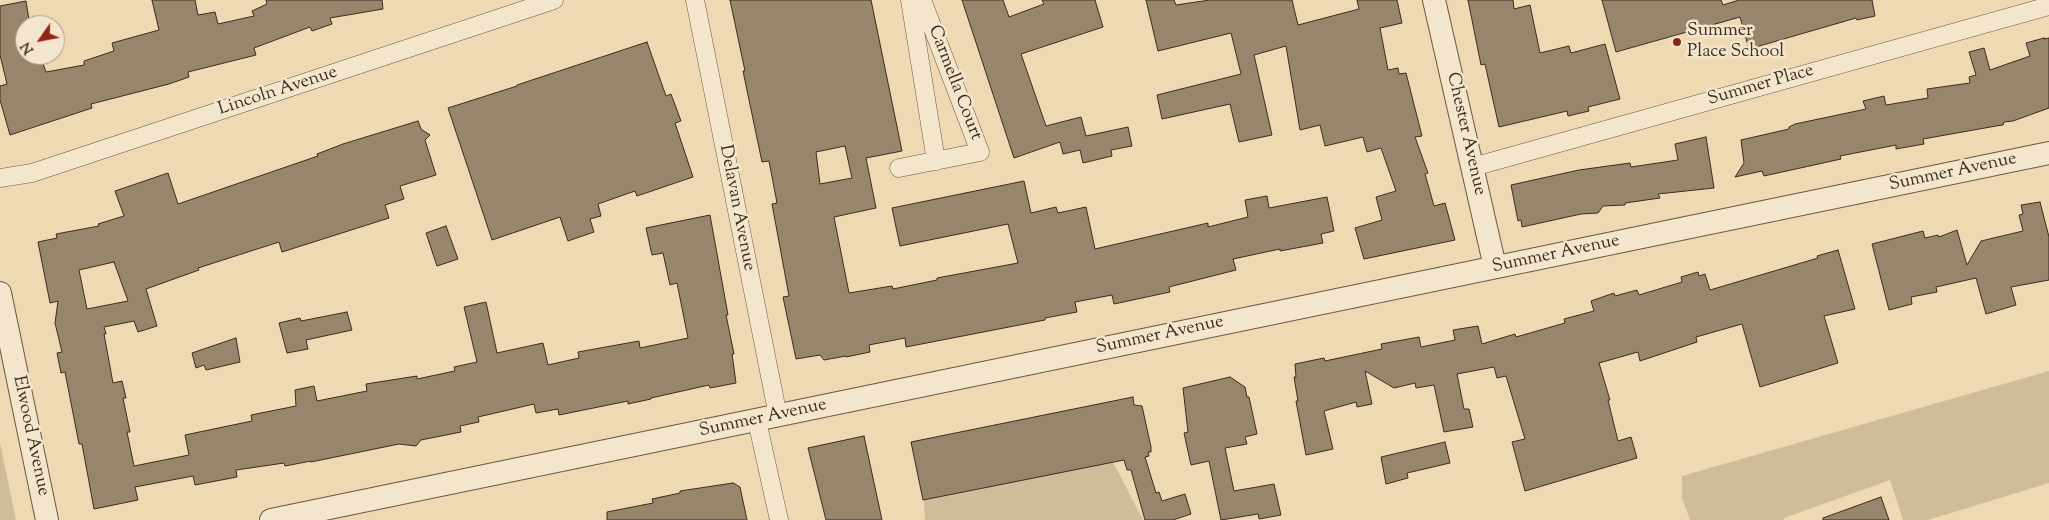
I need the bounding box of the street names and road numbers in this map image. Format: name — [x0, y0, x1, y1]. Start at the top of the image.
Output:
street label: Carmella Court — [922, 22, 986, 144]
street label: Summer Place — [1705, 61, 1817, 111]
street label: Lincoln Avenue — [216, 63, 340, 121]
street label: Chester Avenue — [1440, 70, 1490, 198]
street label: Delavan Avenue — [713, 143, 759, 273]
street label: Summer Avenue — [1887, 149, 2019, 197]
street label: Summer Avenue — [1490, 231, 1622, 279]
street label: Summer Avenue — [1094, 312, 1226, 360]
street label: Elwood Avenue — [7, 374, 53, 498]
street label: Summer Avenue — [697, 395, 829, 443]

